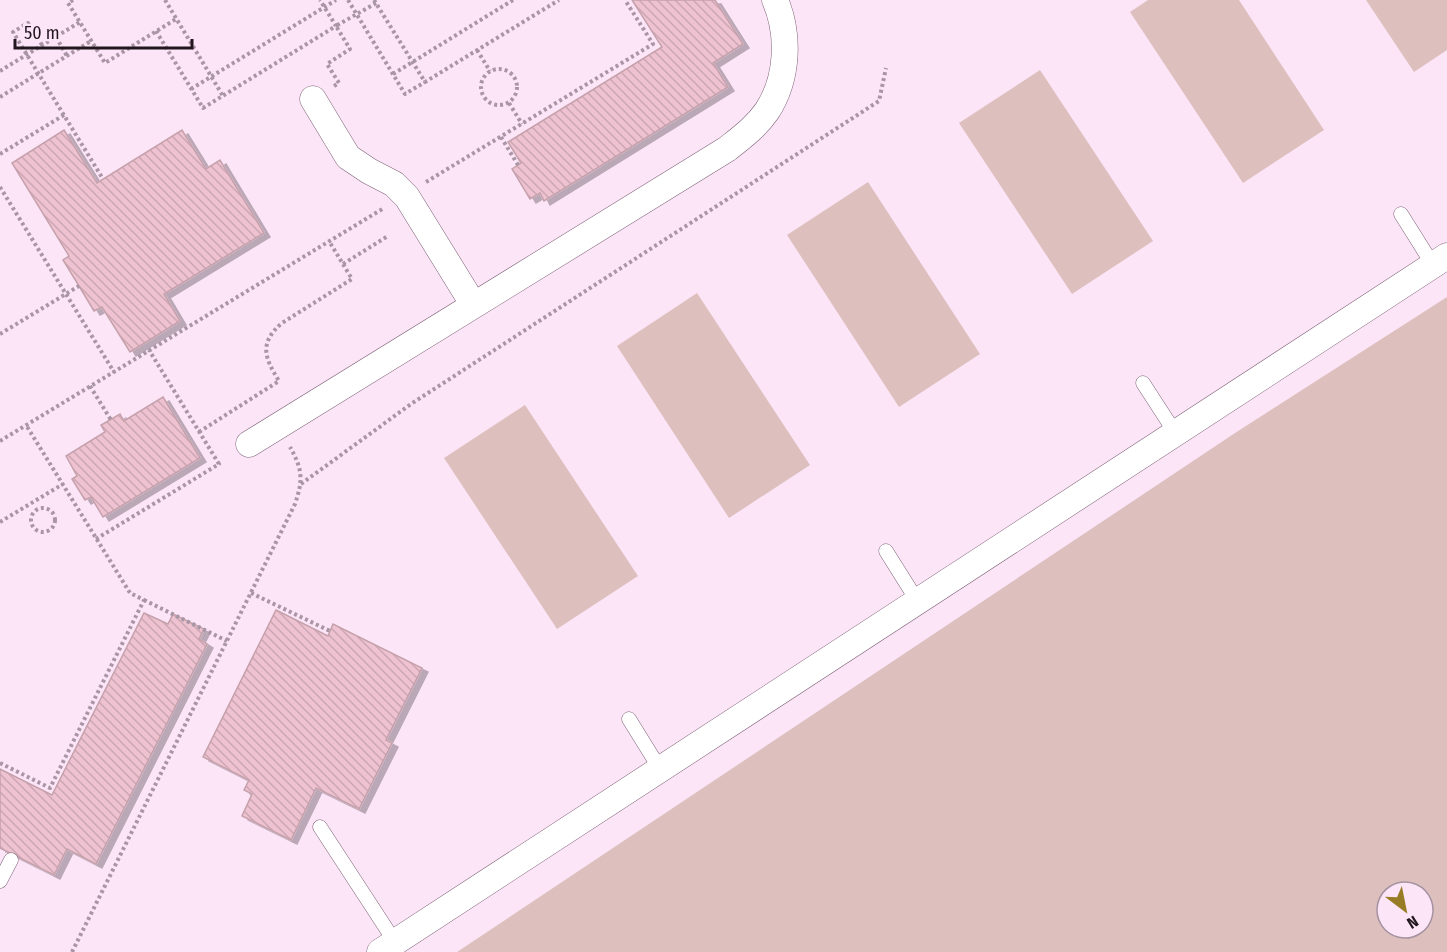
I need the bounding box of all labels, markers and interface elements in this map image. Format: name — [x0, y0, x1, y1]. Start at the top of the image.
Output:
scale bar — [15, 12, 192, 50]
text: 50 m — [24, 22, 60, 44]
north arrow — [1375, 880, 1435, 940]
text: N — [1404, 912, 1422, 933]

